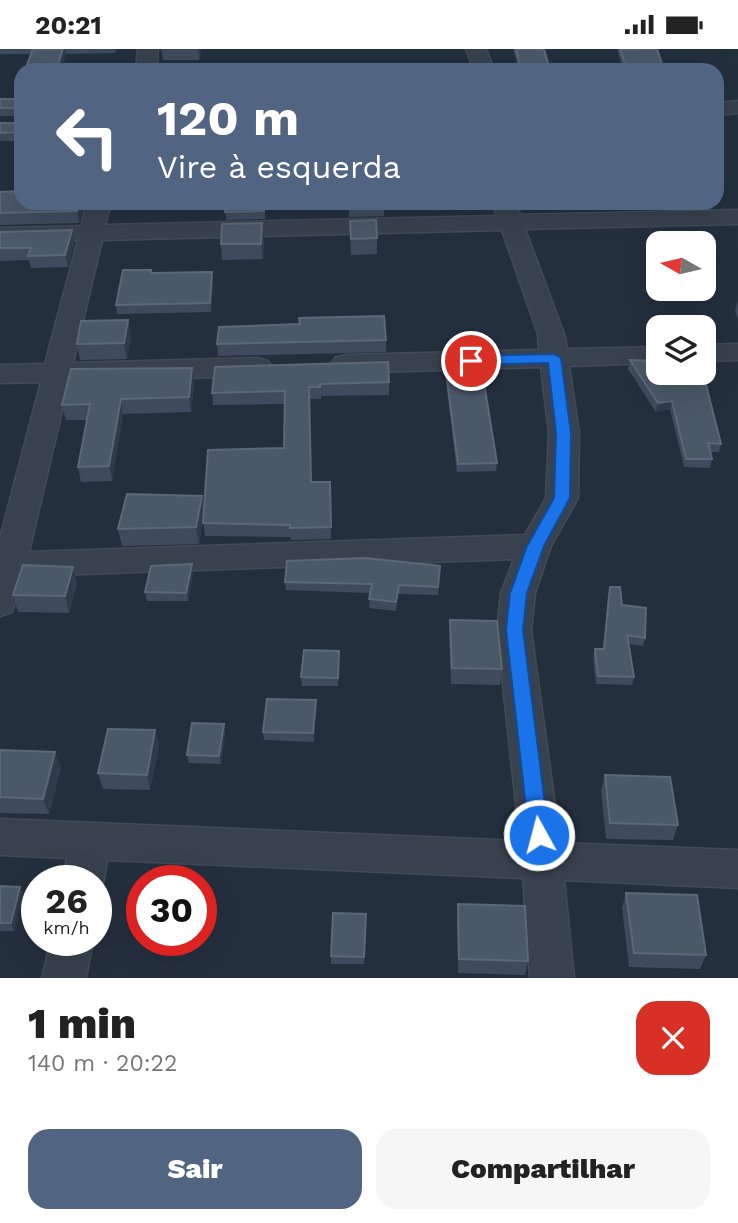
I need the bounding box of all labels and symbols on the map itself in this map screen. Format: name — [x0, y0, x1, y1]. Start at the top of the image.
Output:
north arrow — [646, 231, 716, 301]
pin — [441, 331, 501, 391]
position arrow — [502, 798, 576, 872]
speed limit sign: 30 — [126, 865, 217, 956]

